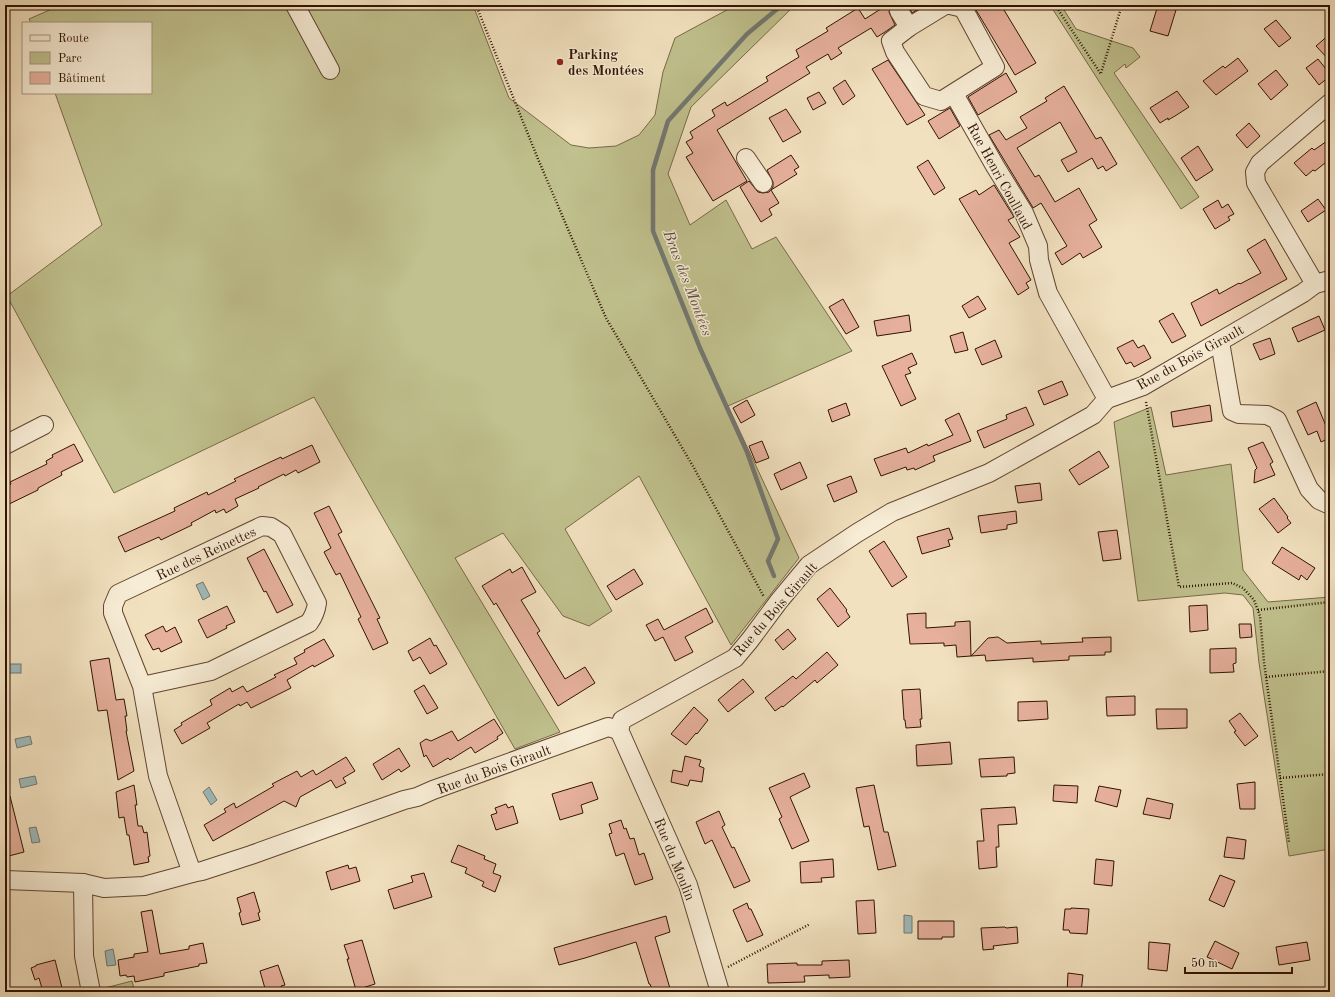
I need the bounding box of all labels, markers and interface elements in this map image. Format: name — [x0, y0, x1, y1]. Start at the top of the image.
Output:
legend — [22, 22, 152, 94]
text: Route — [58, 33, 89, 45]
place label: Parking des Montées — [568, 48, 644, 78]
text: Parc — [58, 53, 82, 65]
marker: Parking des Montées — [555, 57, 565, 67]
text: Bâtiment — [58, 73, 105, 85]
street label: Rue Henri Coullaud — [964, 121, 1034, 232]
water label: Bras des Montées — [659, 228, 714, 339]
street label: Rue du Bois Girault — [1135, 323, 1246, 393]
street label: Rue des Reinettes — [154, 525, 258, 583]
street label: Rue du Bois Girault — [731, 560, 820, 659]
street label: Rue du Bois Girault — [436, 743, 553, 797]
street label: Rue du Moulin — [651, 816, 697, 903]
scale bar — [1185, 949, 1292, 975]
text: 50 m — [1191, 957, 1218, 970]

